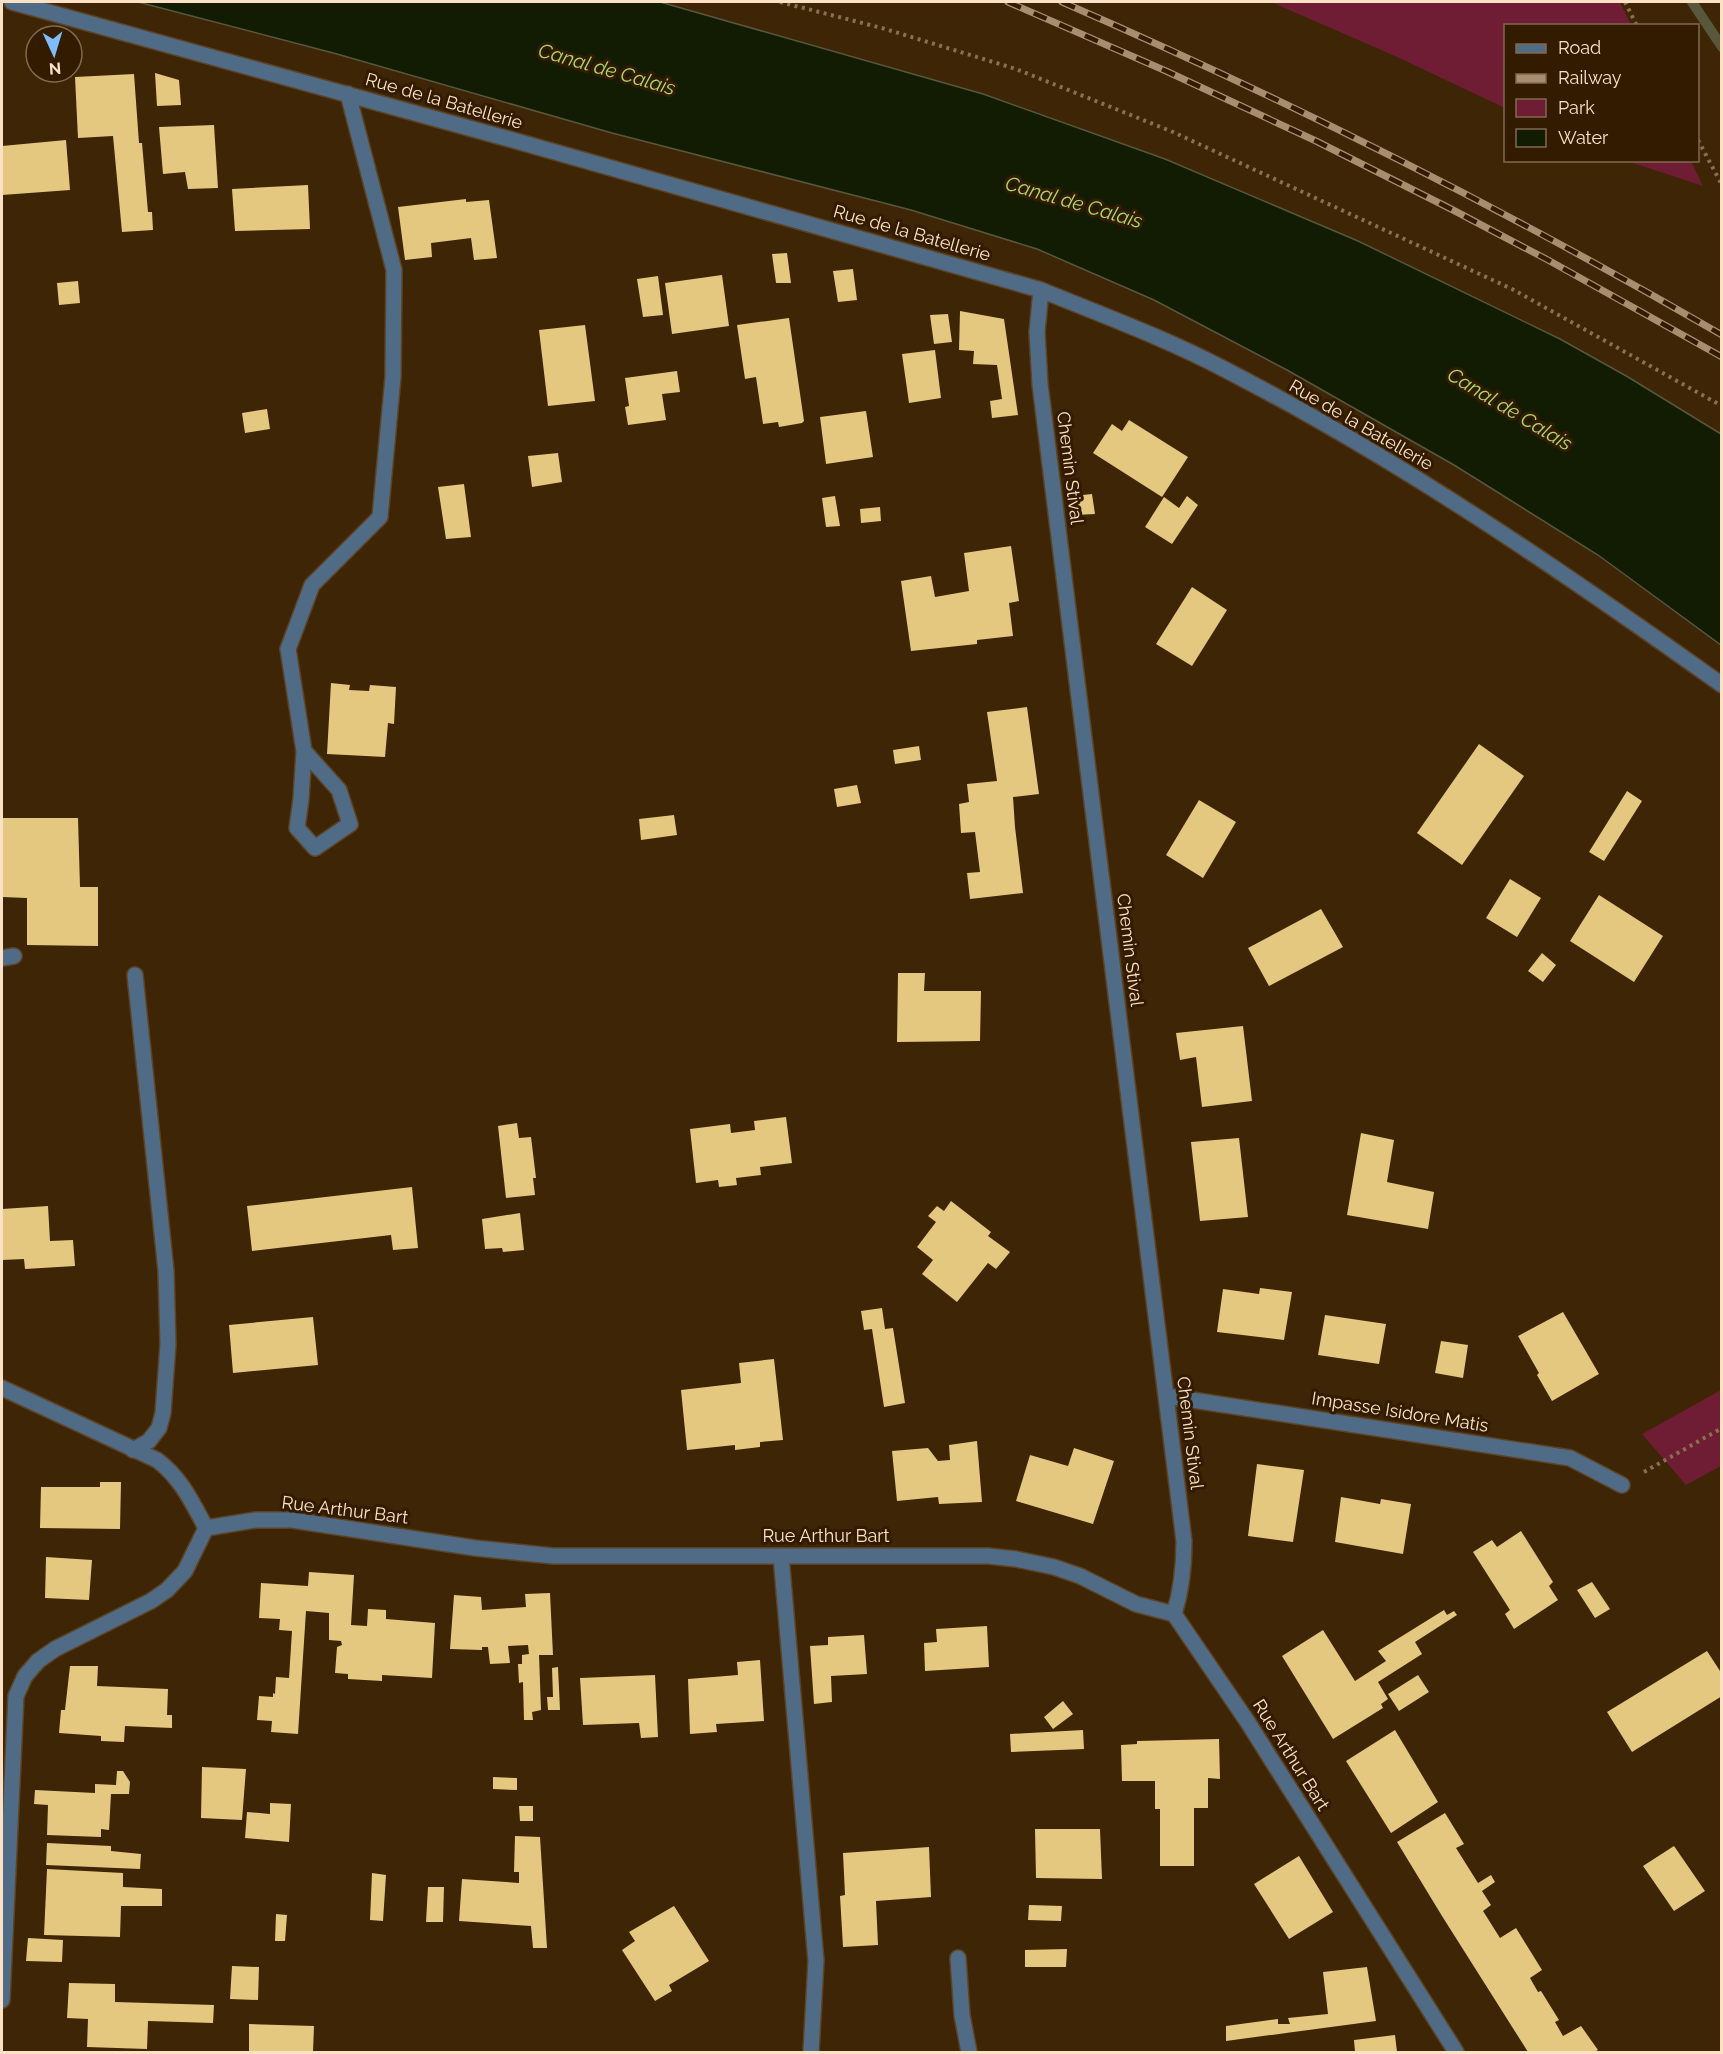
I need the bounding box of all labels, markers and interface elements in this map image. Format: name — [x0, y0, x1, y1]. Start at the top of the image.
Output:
north arrow — [24, 24, 84, 84]
legend — [1504, 24, 1699, 162]
text: Road — [1558, 37, 1601, 58]
water label: Canal de Calais — [536, 38, 679, 100]
text: N — [48, 59, 62, 78]
text: Railway — [1558, 67, 1622, 88]
street label: Rue de la Batellerie — [363, 68, 526, 133]
text: Park — [1558, 97, 1595, 118]
text: Water — [1558, 127, 1609, 148]
water label: Canal de Calais — [1003, 171, 1146, 233]
street label: Rue de la Batellerie — [831, 200, 994, 265]
water label: Canal de Calais — [1443, 362, 1577, 456]
street label: Rue de la Batellerie — [1286, 375, 1437, 474]
street label: Chemin Stival — [1053, 410, 1088, 526]
street label: Chemin Stival — [1113, 892, 1148, 1008]
street label: Chemin Stival — [1173, 1375, 1208, 1491]
street label: Impasse Isidore Matis — [1310, 1387, 1490, 1436]
street label: Rue Arthur Bart — [281, 1491, 409, 1528]
street label: Rue Arthur Bart — [762, 1525, 890, 1546]
street label: Rue Arthur Bart — [1249, 1695, 1334, 1814]

